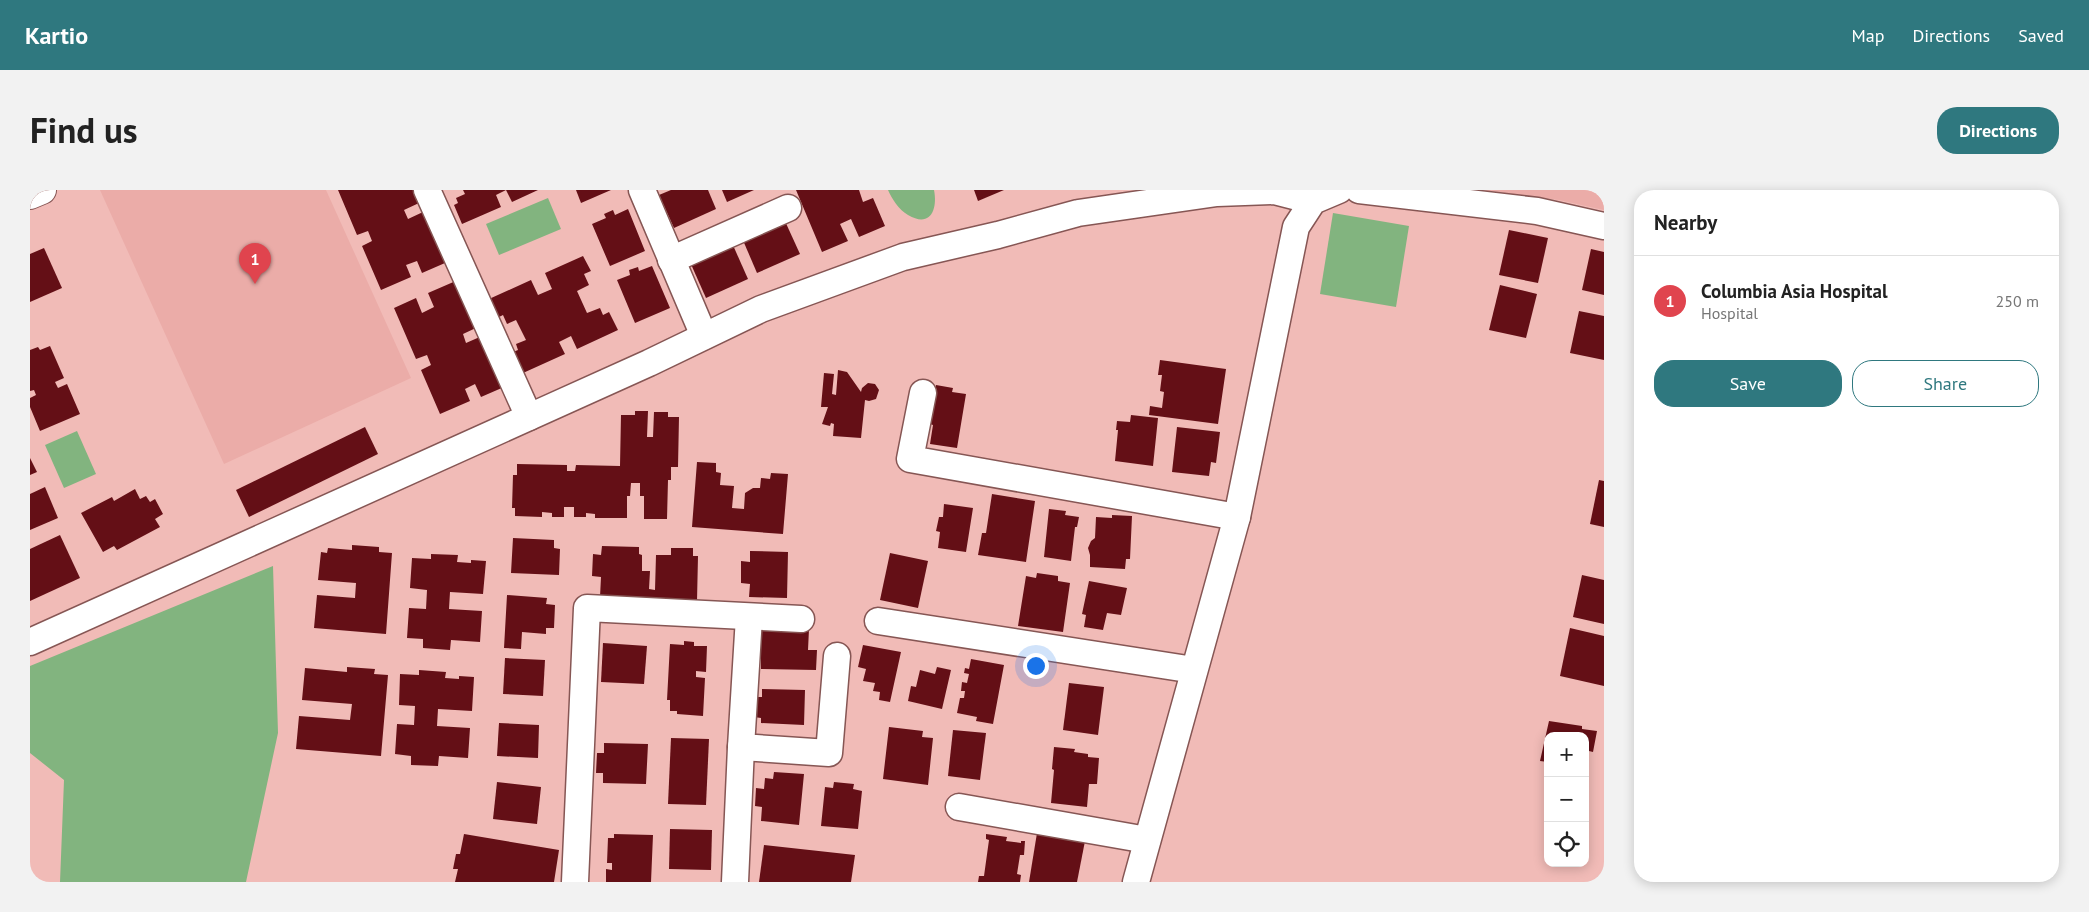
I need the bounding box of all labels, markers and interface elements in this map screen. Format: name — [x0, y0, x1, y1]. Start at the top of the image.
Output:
text: Kartio — [25, 20, 88, 51]
text: Map — [1852, 24, 1884, 47]
text: Directions — [1912, 24, 1990, 47]
text: Saved — [2018, 24, 2064, 47]
text: Find us — [30, 107, 138, 153]
button: Directions — [1937, 107, 2059, 154]
text: Nearby — [1654, 209, 1717, 236]
pin: 1 — [239, 243, 271, 284]
text: Columbia Asia Hospital — [1701, 279, 1887, 303]
text: 1 — [1665, 291, 1675, 311]
text: 250 m — [1996, 291, 2039, 311]
text: Hospital — [1701, 303, 1758, 323]
button: Save — [1654, 360, 1842, 407]
button: Share — [1852, 360, 2039, 407]
your location — [1023, 653, 1049, 679]
map controls — [1544, 732, 1589, 867]
button: + — [1544, 732, 1589, 777]
button: − — [1544, 777, 1589, 822]
button: locate — [1544, 822, 1589, 867]

